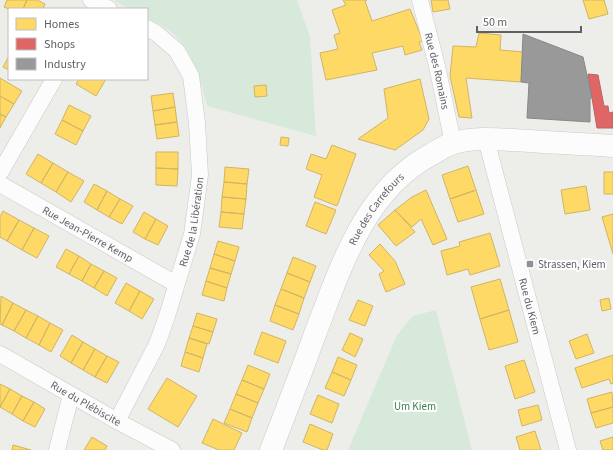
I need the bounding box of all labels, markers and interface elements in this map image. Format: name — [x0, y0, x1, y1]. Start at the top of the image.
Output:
legend — [8, 8, 148, 80]
scale bar — [477, 8, 581, 34]
text: 50 m — [483, 14, 507, 31]
text: Homes — [44, 16, 79, 33]
street label: Rue des Romains — [421, 31, 453, 111]
text: Shops — [44, 36, 75, 53]
text: Industry — [44, 56, 86, 73]
street label: Rue des Carrefours — [345, 169, 407, 248]
street label: Rue de la Libération — [175, 176, 207, 269]
street label: Rue Jean-Pierre Kemp — [40, 202, 136, 266]
place label: Strassen, Kiem — [538, 257, 606, 272]
marker: Strassen, Kiem — [525, 259, 535, 269]
street label: Rue du Kiem — [515, 276, 545, 336]
street label: Rue du Plébiscite — [48, 377, 124, 430]
park label: Um Kiem — [394, 399, 436, 414]

